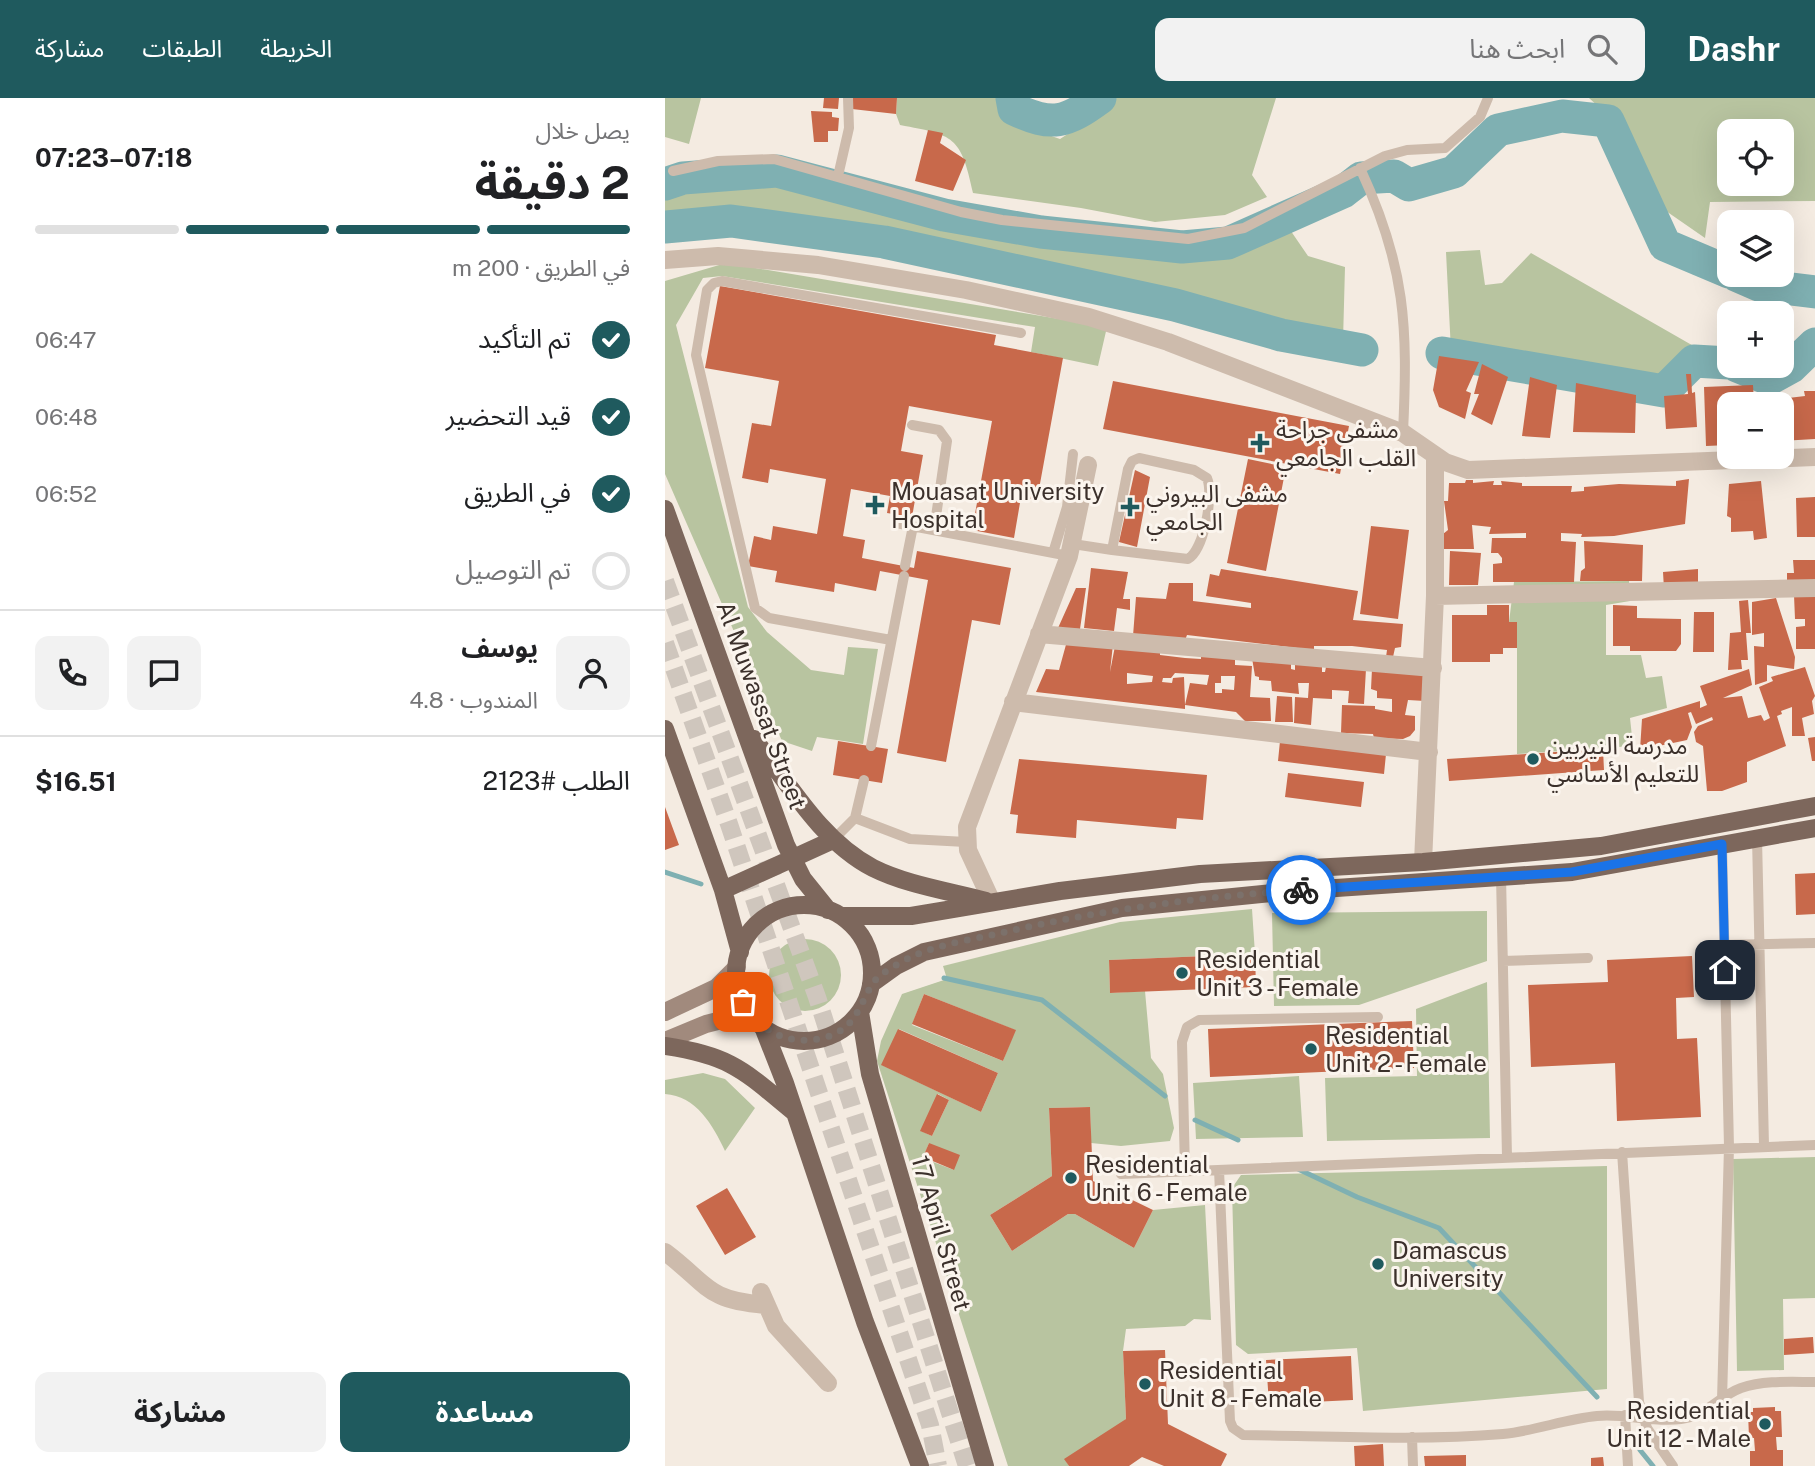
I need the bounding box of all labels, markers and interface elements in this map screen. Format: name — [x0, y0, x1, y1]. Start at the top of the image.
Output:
search box — [1155, 18, 1645, 81]
icon: search — [1583, 30, 1621, 68]
text: Dashr — [1687, 30, 1780, 68]
text: ابحث هنا — [1469, 33, 1565, 64]
text: مشاركة — [35, 34, 104, 62]
text: الطبقات — [142, 34, 222, 62]
text: الخريطة — [260, 34, 332, 62]
text: يصل خلال — [536, 117, 630, 144]
map controls — [1717, 119, 1794, 469]
button: locate — [1717, 119, 1794, 196]
text: 07:18–07:23 — [35, 142, 193, 173]
text: 2 دقيقة — [475, 155, 630, 209]
button: layers — [1717, 210, 1794, 287]
text: في الطريق · 200 m — [452, 254, 630, 281]
button: + — [1717, 301, 1794, 378]
icon: check — [592, 321, 630, 359]
text: تم التأكيد — [478, 323, 571, 354]
text: 06:47 — [35, 326, 97, 353]
button: − — [1717, 392, 1794, 469]
icon: check — [592, 398, 630, 436]
text: قيد التحضير — [446, 400, 571, 431]
text: 06:48 — [35, 403, 98, 430]
place label: مشفى جراحة القلب الجامعي — [1276, 415, 1416, 477]
marker: مشفى جراحة القلب الجامعي — [1250, 433, 1270, 453]
icon: check — [592, 475, 630, 513]
text: في الطريق — [464, 477, 571, 508]
place label: Mouasat University Hospital — [891, 477, 1105, 533]
place label: مشفى البيروني الجامعي — [1146, 479, 1288, 541]
text: 06:52 — [35, 480, 97, 507]
marker: Mouasat University Hospital — [865, 495, 885, 515]
marker: مشفى البيروني الجامعي — [1120, 497, 1140, 517]
text: تم التوصيل — [455, 554, 571, 585]
street label: Al Muwassat Street — [711, 597, 813, 813]
text: يوسف — [461, 632, 538, 663]
button: phone — [35, 636, 109, 710]
button: chat — [127, 636, 201, 710]
button: person — [556, 636, 630, 710]
text: المندوب · 4.8 — [409, 686, 538, 713]
place label: مدرسة النيربين للتعليم الأساسي — [1547, 731, 1699, 793]
marker: مدرسة النيربين للتعليم الأساسي — [1525, 751, 1541, 767]
text: الطلب #2123 — [482, 765, 630, 796]
text: $16.51 — [35, 766, 117, 797]
courier — [1266, 855, 1336, 925]
icon: bike — [1282, 871, 1320, 909]
pin — [1695, 940, 1755, 1000]
place label: Residential Unit 3 - Female — [1196, 945, 1359, 1001]
icon: home — [1706, 951, 1744, 989]
marker: Residential Unit 3 - Female — [1174, 965, 1190, 981]
pin — [713, 972, 773, 1032]
icon: bag — [724, 983, 762, 1021]
place label: Residential Unit 2 - Female — [1325, 1021, 1487, 1077]
marker: Residential Unit 2 - Female — [1303, 1041, 1319, 1057]
place label: Residential Unit 6 - Female — [1085, 1150, 1248, 1206]
street label: 17 April Street — [906, 1152, 978, 1314]
marker: Residential Unit 6 - Female — [1063, 1170, 1079, 1186]
place label: Damascus University — [1392, 1236, 1507, 1292]
marker: Damascus University — [1370, 1256, 1386, 1272]
place label: Residential Unit 8 - Female — [1159, 1356, 1322, 1412]
button: مشاركة — [35, 1372, 326, 1452]
button: مساعدة — [340, 1372, 630, 1452]
marker: Residential Unit 8 - Female — [1137, 1376, 1153, 1392]
place label: Residential Unit 12 - Male — [1606, 1396, 1751, 1452]
marker: Residential Unit 12 - Male — [1757, 1416, 1773, 1432]

